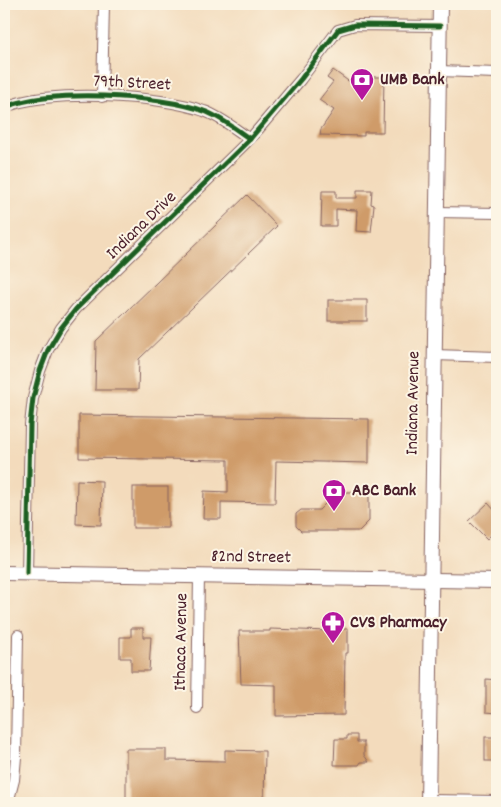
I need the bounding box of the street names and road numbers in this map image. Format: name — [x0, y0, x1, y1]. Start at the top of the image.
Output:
street label: 79th Street — [92, 69, 172, 99]
street label: Indiana Drive — [101, 186, 183, 266]
street label: Indiana Avenue — [401, 351, 427, 455]
street label: 82nd Street — [211, 545, 291, 571]
street label: Ithaca Avenue — [169, 593, 195, 691]

